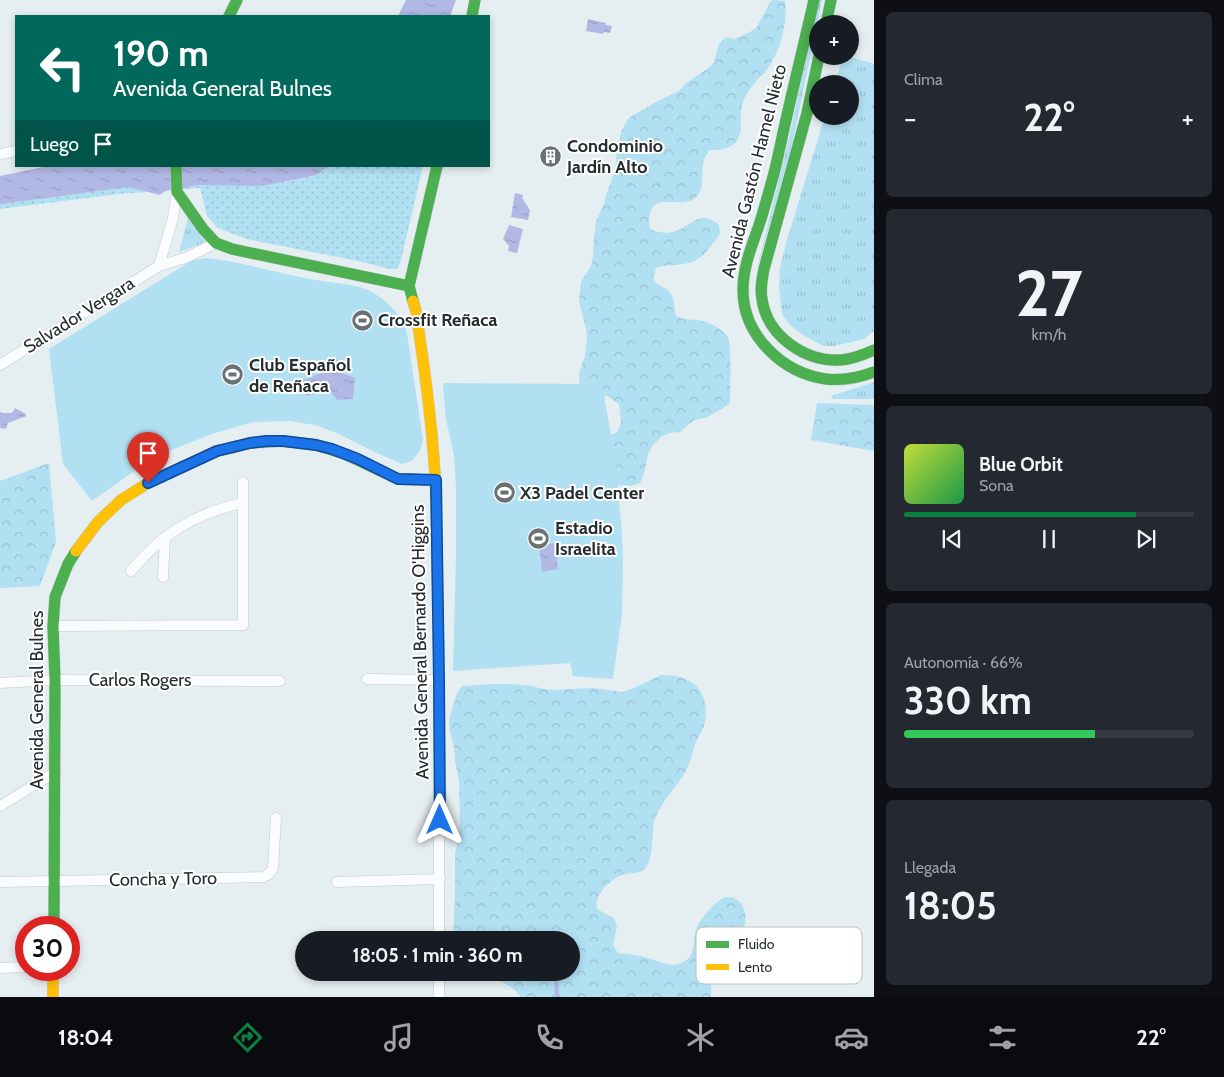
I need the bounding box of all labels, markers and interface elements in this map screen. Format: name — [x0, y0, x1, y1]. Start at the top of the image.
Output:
map controls — [809, 15, 859, 125]
button: + — [809, 15, 859, 65]
text: 190 m — [113, 32, 209, 75]
icon: left — [30, 35, 95, 100]
street label: Avenida Gastón Hamel Nieto — [717, 62, 791, 280]
text: Clima — [904, 70, 943, 89]
text: Avenida General Bulnes — [113, 75, 332, 102]
button: − — [809, 75, 859, 125]
text: 22° — [1023, 94, 1075, 141]
text: − — [904, 101, 916, 135]
text: + — [1182, 101, 1194, 135]
icon: arrive — [89, 130, 117, 158]
text: Luego — [30, 133, 79, 156]
place label: Condominio Jardín Alto — [566, 135, 663, 178]
building icon: Condominio Jardín Alto — [539, 144, 563, 168]
text: 27 — [1015, 253, 1083, 332]
street label: Salvador Vergara — [19, 272, 139, 358]
sports icon: Crossfit Reñaca — [350, 308, 374, 332]
place label: Crossfit Reñaca — [378, 309, 497, 331]
text: km/h — [1031, 325, 1067, 344]
place label: Club Español de Reñaca — [249, 354, 351, 397]
sports icon: Club Español de Reñaca — [221, 363, 245, 387]
pin — [127, 432, 169, 483]
icon: arrive — [134, 439, 162, 467]
text: Blue Orbit — [979, 453, 1063, 476]
text: Sona — [979, 476, 1014, 495]
sports icon: X3 Padel Center — [492, 481, 516, 505]
place label: X3 Padel Center — [519, 482, 644, 504]
street label: Avenida General Bernardo O'Higgins — [407, 505, 433, 779]
place label: Estadio Israelita — [555, 517, 616, 560]
icon: previous — [938, 525, 966, 553]
icon: pause — [1035, 525, 1063, 553]
icon: next — [1132, 525, 1160, 553]
sports icon: Estadio Israelita — [527, 526, 551, 550]
street label: Avenida General Bulnes — [26, 611, 48, 790]
text: Autonomía · 66% — [904, 653, 1023, 672]
street label: Carlos Rogers — [89, 669, 191, 691]
text: 330 km — [904, 677, 1032, 724]
position arrow — [413, 793, 465, 845]
text: Llegada — [904, 858, 956, 877]
street label: Concha y Toro — [109, 867, 217, 891]
text: 18:05 — [904, 882, 997, 929]
speed limit sign: 30 — [15, 916, 80, 981]
legend — [696, 927, 862, 984]
text: Fluido — [738, 935, 775, 953]
text: 18:05 · 1 min · 360 m — [352, 944, 523, 967]
text: Lento — [738, 958, 772, 976]
icon: directions — [230, 1020, 265, 1055]
icon: music — [381, 1020, 416, 1055]
icon: phone — [532, 1020, 567, 1055]
icon: climate — [683, 1020, 718, 1055]
icon: car — [834, 1020, 869, 1055]
icon: filters — [985, 1020, 1020, 1055]
text: 18:04 — [58, 1024, 114, 1051]
text: 22° — [1136, 1024, 1166, 1051]

